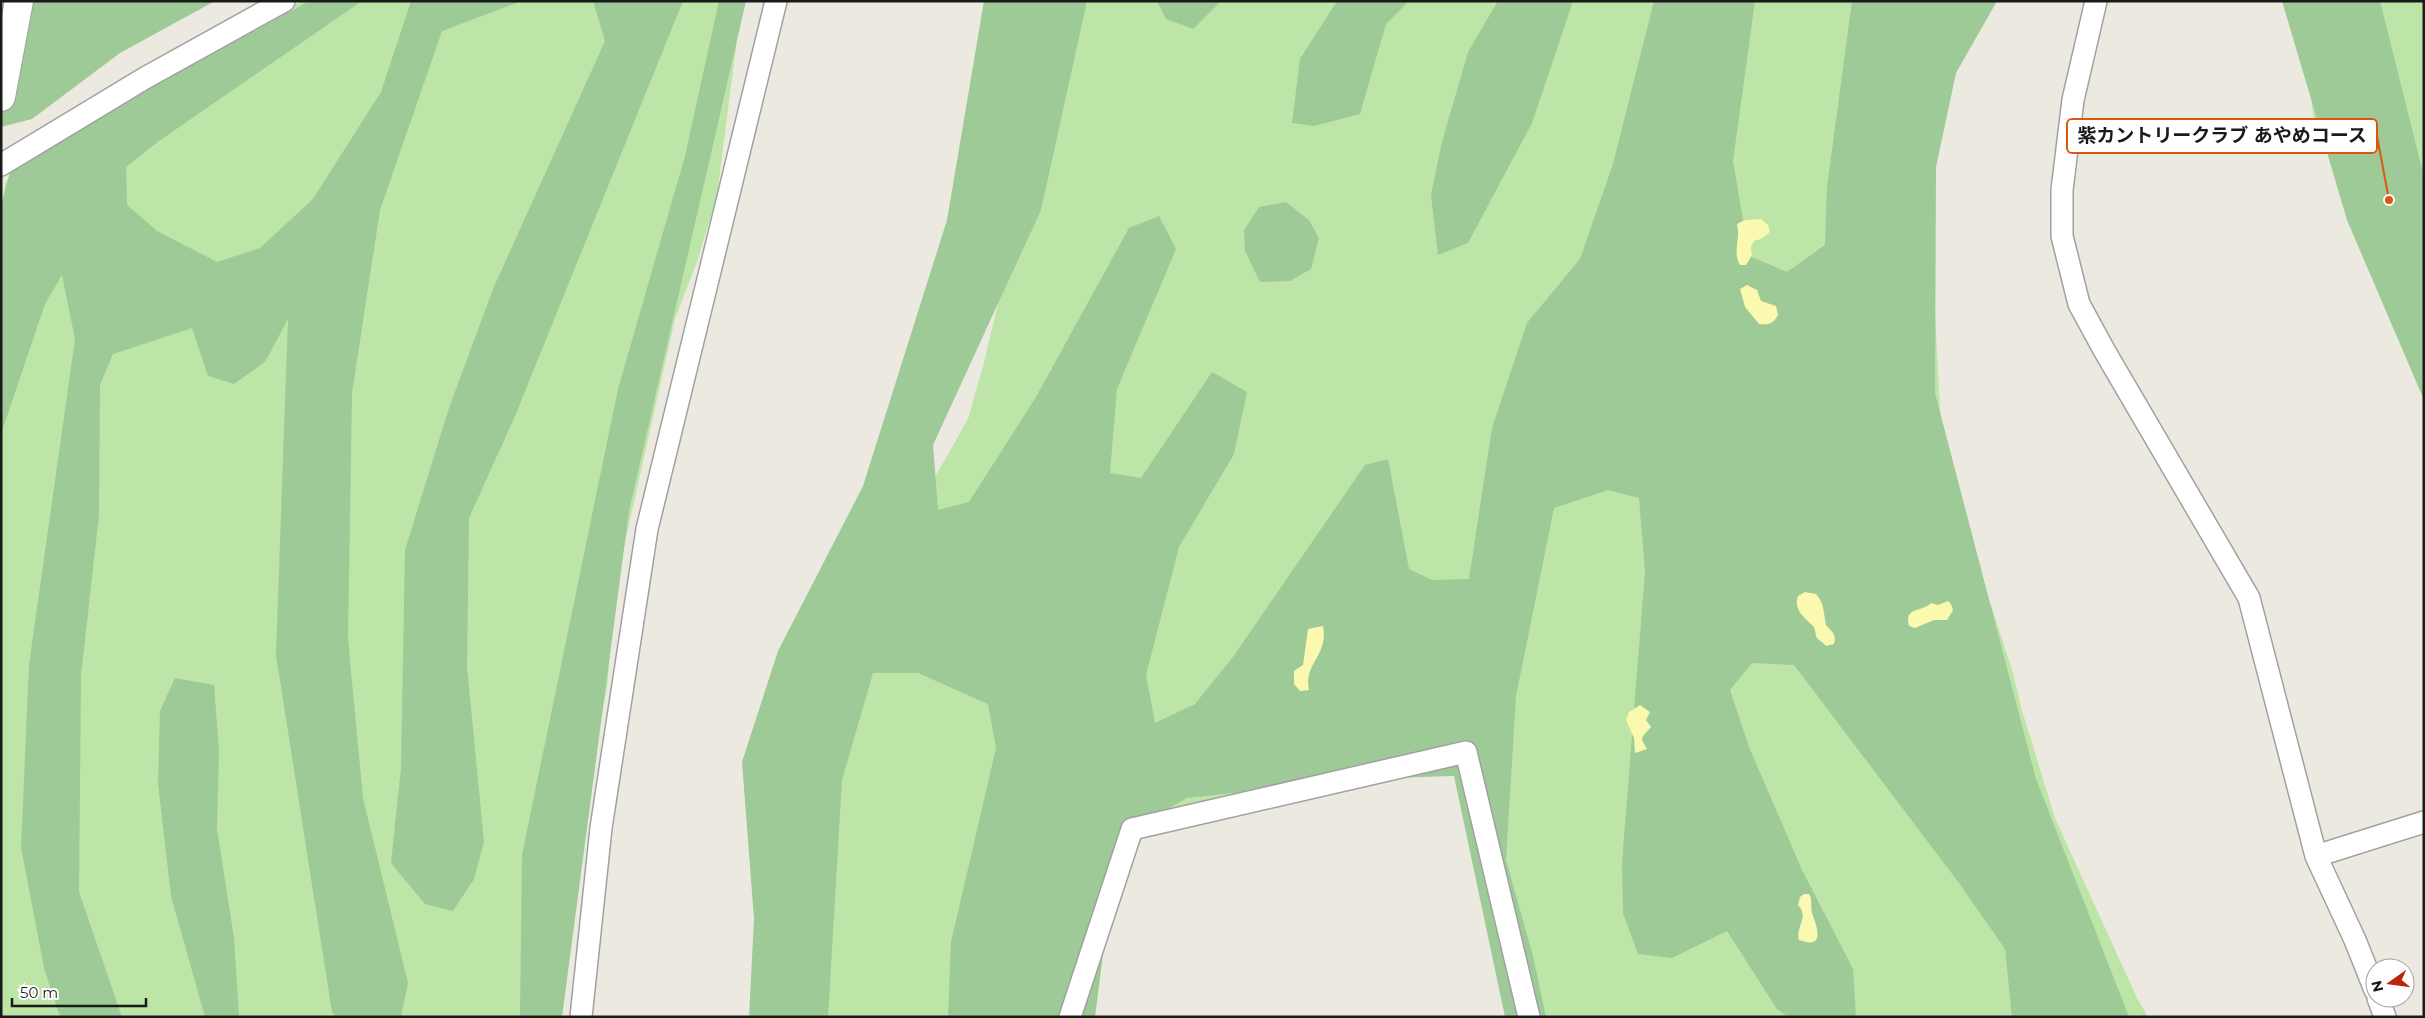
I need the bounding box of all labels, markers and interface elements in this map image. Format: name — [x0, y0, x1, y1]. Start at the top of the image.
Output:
callout: 紫カントリークラブ あやめコース — [2067, 119, 2377, 153]
text: 紫カントリークラブ あやめコース — [2077, 124, 2367, 147]
north arrow — [2365, 958, 2415, 1008]
scale bar — [12, 976, 146, 1008]
text: N — [2367, 978, 2387, 994]
text: 50 m — [20, 983, 58, 1002]

